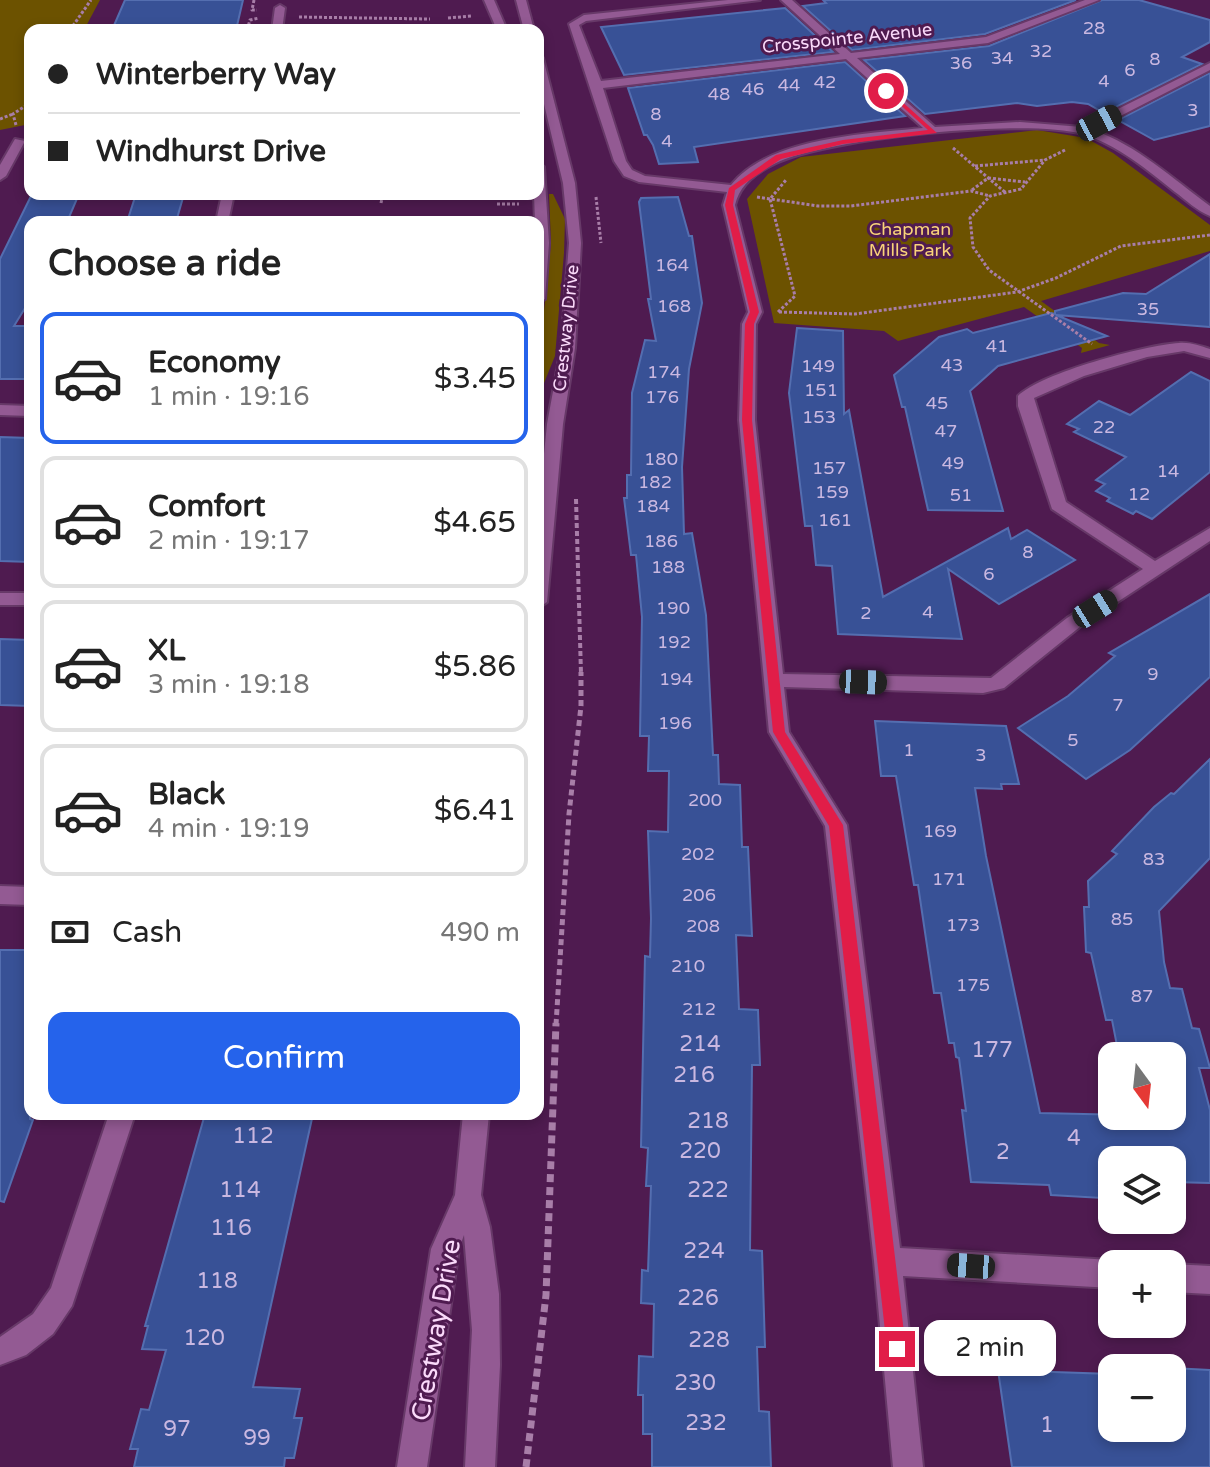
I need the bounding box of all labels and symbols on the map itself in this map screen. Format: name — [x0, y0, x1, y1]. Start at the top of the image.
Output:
house number: 28 — [1083, 17, 1105, 39]
street label: Crosspointe Avenue — [761, 18, 933, 58]
house number: 32 — [1030, 40, 1052, 62]
house number: 34 — [991, 47, 1013, 69]
house number: 8 — [1149, 48, 1161, 70]
house number: 36 — [950, 52, 972, 74]
house number: 6 — [1124, 59, 1136, 81]
house number: 4 — [1098, 70, 1110, 92]
house number: 42 — [814, 71, 836, 93]
route start — [868, 73, 904, 109]
house number: 44 — [778, 74, 800, 96]
house number: 46 — [742, 78, 764, 100]
house number: 48 — [708, 83, 730, 105]
house number: 3 — [1187, 99, 1199, 121]
car — [1072, 101, 1126, 145]
house number: 8 — [650, 103, 662, 125]
house number: 4 — [661, 130, 673, 152]
park label: Chapman Mills Park — [869, 218, 951, 261]
house number: 164 — [655, 254, 689, 276]
street label: Crestway Drive — [548, 264, 584, 392]
house number: 168 — [657, 295, 691, 317]
house number: 35 — [1137, 298, 1159, 320]
house number: 41 — [986, 335, 1008, 357]
house number: 43 — [941, 354, 963, 376]
house number: 149 — [801, 355, 835, 377]
house number: 174 — [647, 361, 681, 383]
house number: 151 — [804, 379, 838, 401]
house number: 176 — [645, 386, 679, 408]
house number: 45 — [926, 392, 948, 414]
house number: 153 — [802, 406, 836, 428]
house number: 22 — [1093, 416, 1115, 438]
house number: 47 — [935, 420, 957, 442]
house number: 180 — [644, 448, 678, 470]
house number: 49 — [942, 452, 964, 474]
house number: 157 — [812, 457, 846, 479]
house number: 14 — [1157, 460, 1179, 482]
house number: 182 — [638, 471, 672, 493]
house number: 159 — [815, 481, 849, 503]
house number: 12 — [1128, 483, 1150, 505]
house number: 51 — [950, 484, 972, 506]
house number: 184 — [636, 495, 670, 517]
house number: 161 — [818, 509, 852, 531]
house number: 186 — [644, 530, 678, 552]
house number: 8 — [1022, 541, 1034, 563]
house number: 188 — [651, 556, 685, 578]
house number: 6 — [983, 563, 995, 585]
car — [1068, 586, 1122, 632]
house number: 190 — [656, 597, 690, 619]
house number: 4 — [922, 601, 934, 623]
house number: 2 — [860, 602, 872, 624]
house number: 192 — [657, 631, 691, 653]
house number: 9 — [1147, 663, 1159, 685]
house number: 194 — [659, 668, 693, 690]
car — [839, 669, 887, 695]
house number: 7 — [1112, 694, 1124, 716]
house number: 196 — [658, 712, 692, 734]
house number: 5 — [1067, 729, 1079, 751]
house number: 1 — [903, 739, 915, 761]
house number: 3 — [975, 744, 987, 766]
house number: 200 — [688, 789, 722, 811]
house number: 169 — [923, 820, 957, 842]
house number: 202 — [681, 843, 715, 865]
house number: 83 — [1143, 848, 1165, 870]
house number: 171 — [932, 868, 966, 890]
house number: 206 — [682, 884, 716, 906]
house number: 85 — [1111, 908, 1133, 930]
house number: 173 — [946, 914, 980, 936]
house number: 208 — [686, 915, 720, 937]
house number: 210 — [671, 955, 705, 977]
house number: 175 — [956, 974, 990, 996]
house number: 87 — [1131, 985, 1153, 1007]
house number: 212 — [682, 998, 716, 1020]
house number: 214 — [679, 1031, 721, 1057]
house number: 177 — [971, 1037, 1013, 1063]
north arrow — [1098, 1042, 1186, 1130]
house number: 216 — [673, 1062, 715, 1088]
house number: 218 — [687, 1108, 729, 1134]
house number: 112 — [232, 1123, 274, 1149]
house number: 4 — [1067, 1125, 1081, 1151]
house number: 220 — [679, 1138, 721, 1164]
house number: 2 — [996, 1139, 1010, 1165]
house number: 114 — [219, 1177, 261, 1203]
house number: 222 — [687, 1177, 729, 1203]
house number: 116 — [210, 1215, 252, 1241]
street label: Crestway Drive — [405, 1237, 467, 1423]
house number: 224 — [683, 1238, 725, 1264]
car — [946, 1252, 996, 1280]
house number: 118 — [196, 1268, 238, 1294]
house number: 226 — [677, 1285, 719, 1311]
callout: 2 min — [925, 1321, 1057, 1377]
house number: 120 — [183, 1325, 225, 1351]
house number: 228 — [688, 1327, 730, 1353]
route end — [879, 1331, 915, 1367]
house number: 230 — [674, 1370, 716, 1396]
house number: 232 — [685, 1410, 727, 1436]
house number: 1 — [1040, 1412, 1054, 1438]
house number: 97 — [163, 1416, 191, 1442]
house number: 99 — [243, 1425, 271, 1451]

